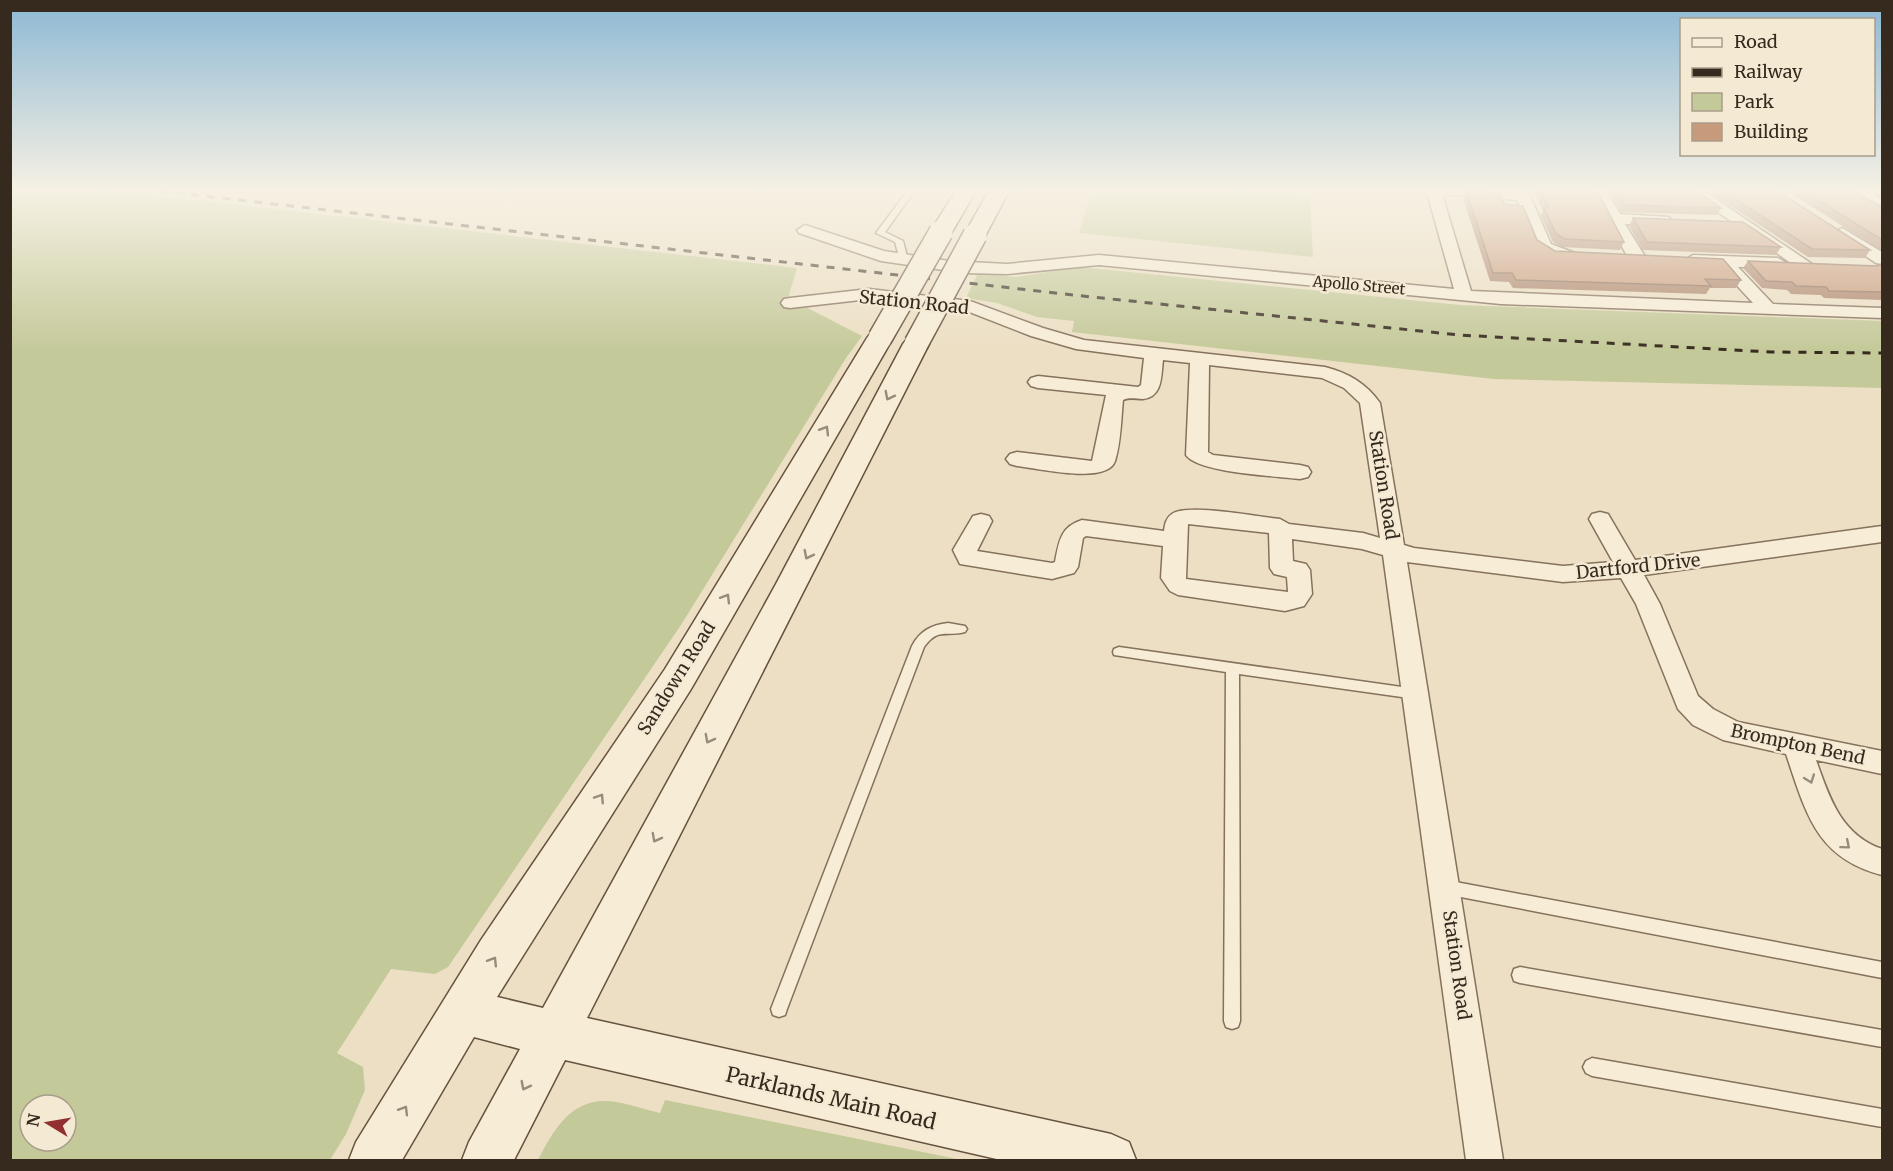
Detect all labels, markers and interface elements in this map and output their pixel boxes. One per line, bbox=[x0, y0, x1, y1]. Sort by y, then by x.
legend bbox=[1680, 18, 1875, 156]
text: Road bbox=[1734, 30, 1778, 53]
text: Railway bbox=[1734, 60, 1803, 83]
text: Park bbox=[1734, 90, 1775, 113]
text: Building bbox=[1734, 120, 1808, 143]
street label: Apollo Street bbox=[1311, 271, 1406, 299]
street label: Station Road bbox=[858, 285, 970, 319]
one-way arrow bbox=[885, 390, 897, 401]
one-way arrow bbox=[818, 426, 830, 436]
street label: Station Road bbox=[1364, 429, 1404, 542]
street label: Dartford Drive bbox=[1575, 548, 1701, 584]
one-way arrow bbox=[803, 549, 815, 560]
one-way arrow bbox=[719, 594, 730, 604]
street label: Sandown Road bbox=[632, 617, 720, 739]
street label: Brompton Bend bbox=[1729, 719, 1867, 769]
one-way arrow bbox=[704, 733, 716, 744]
one-way arrow bbox=[1803, 773, 1815, 784]
one-way arrow bbox=[592, 794, 603, 805]
one-way arrow bbox=[652, 831, 664, 842]
one-way arrow bbox=[1839, 838, 1850, 849]
street label: Station Road bbox=[1438, 909, 1476, 1021]
one-way arrow bbox=[485, 957, 496, 968]
street label: Parklands Main Road bbox=[723, 1061, 939, 1135]
one-way arrow bbox=[521, 1080, 532, 1091]
north arrow bbox=[18, 1093, 78, 1153]
one-way arrow bbox=[396, 1106, 408, 1116]
text: N bbox=[22, 1112, 44, 1128]

